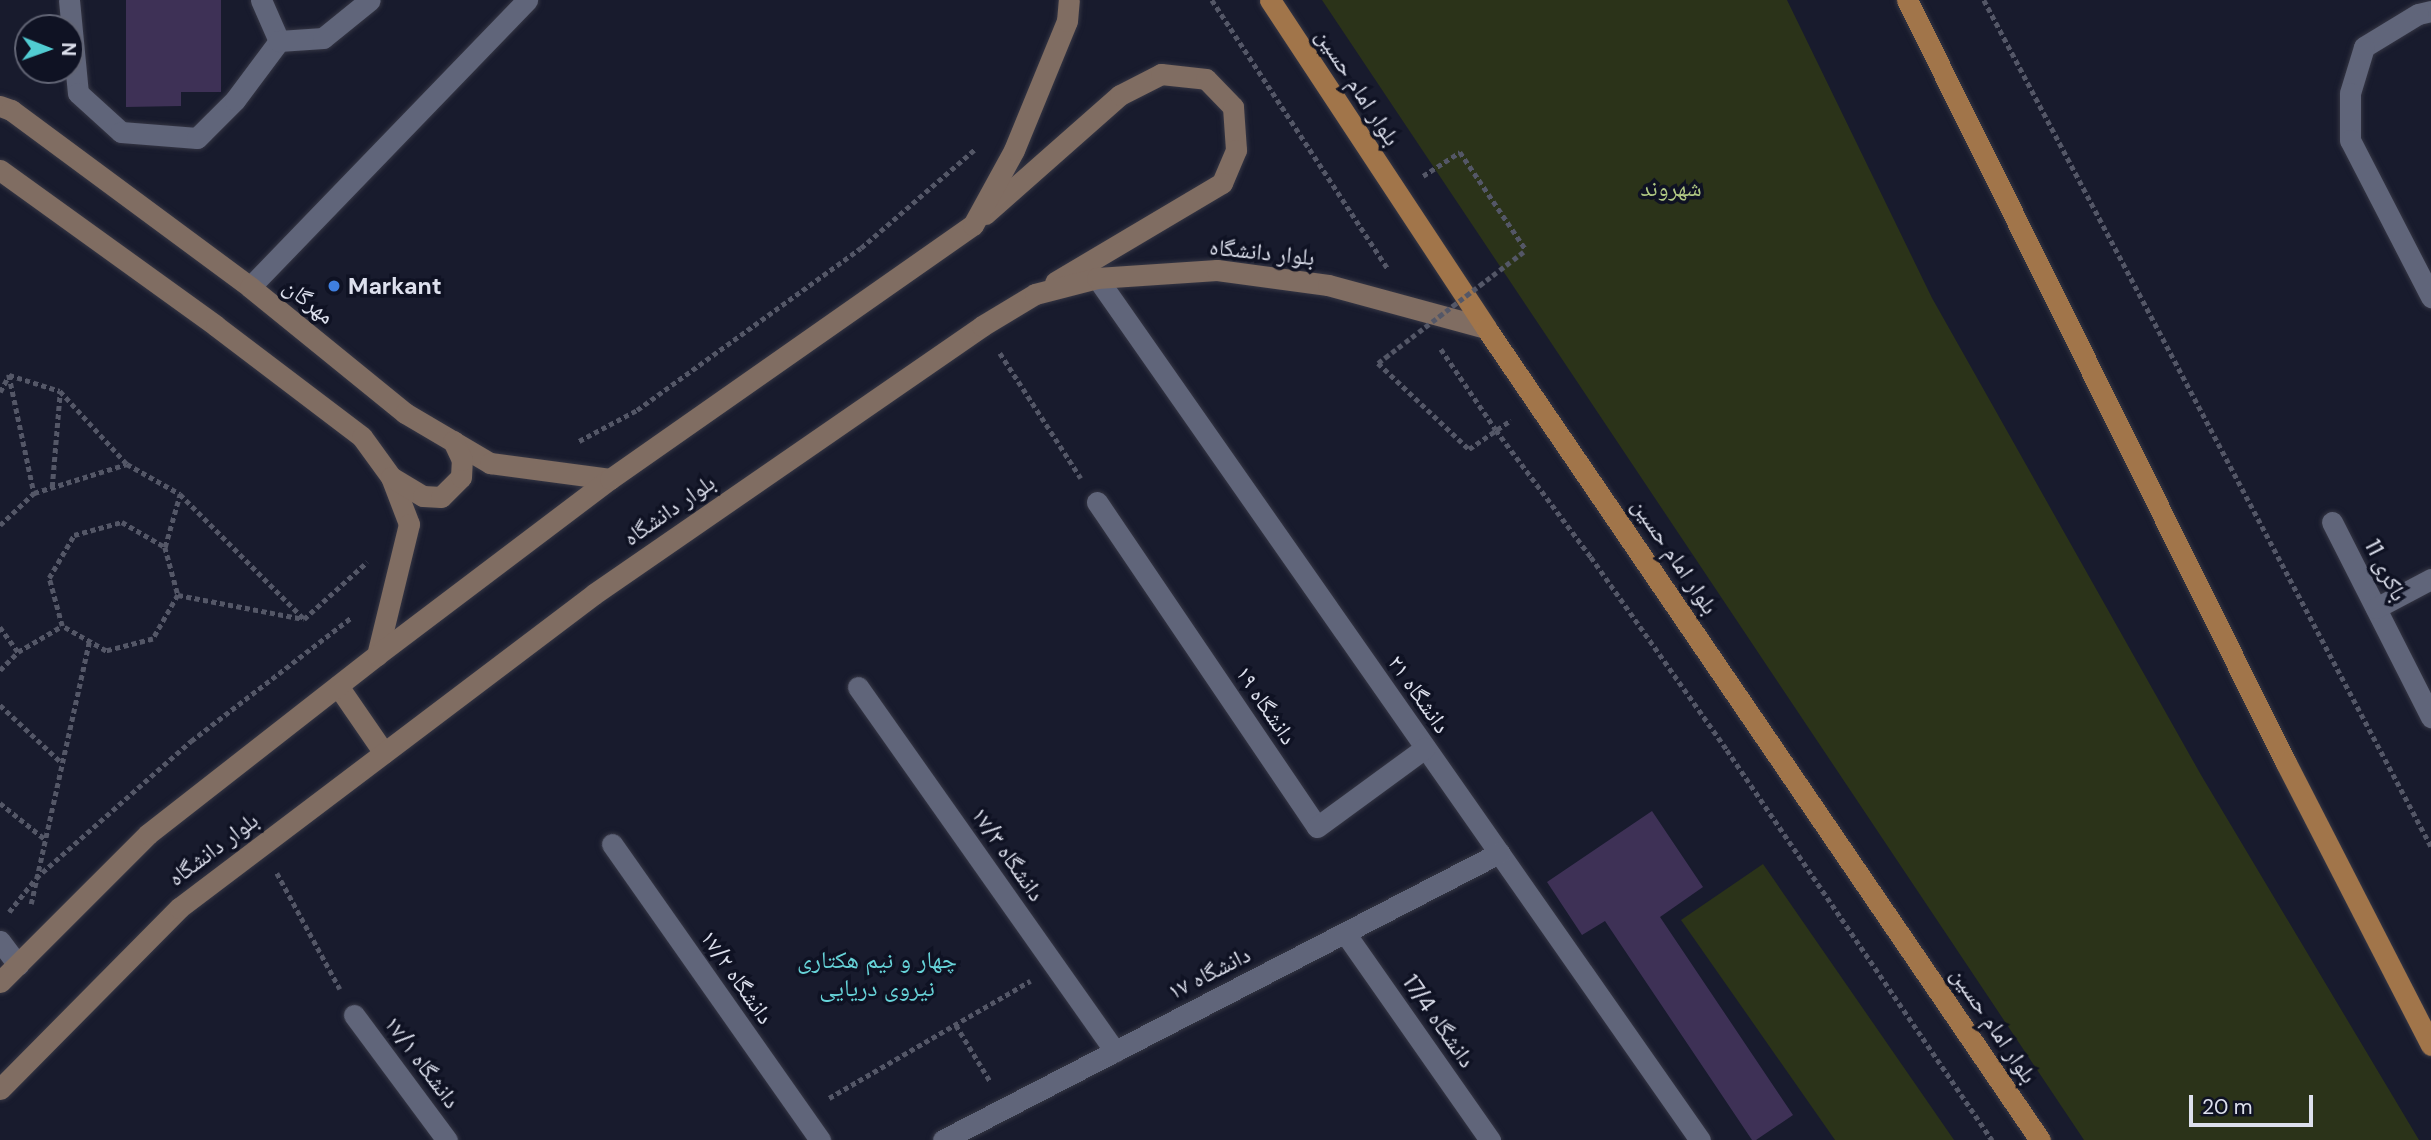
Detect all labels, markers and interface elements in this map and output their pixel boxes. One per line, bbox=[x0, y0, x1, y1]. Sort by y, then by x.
north arrow bbox=[14, 14, 84, 84]
street label: بلوار امام حسین bbox=[1310, 23, 1406, 151]
text: N bbox=[56, 42, 81, 56]
park label: شهروند bbox=[1640, 174, 1702, 202]
street label: بلوار دانشگاه bbox=[1208, 233, 1316, 271]
street label: مهرگان bbox=[278, 272, 340, 330]
place label: Markant bbox=[348, 272, 442, 300]
marker: Markant bbox=[326, 278, 342, 294]
street label: بلوار دانشگاه bbox=[618, 468, 720, 552]
street label: بلوار امام حسین bbox=[1626, 493, 1724, 619]
street label: باکری 11 bbox=[2359, 534, 2413, 606]
street label: دانشگاه ۲۱ bbox=[1382, 650, 1456, 738]
street label: دانشگاه ۱۹ bbox=[1230, 660, 1302, 750]
street label: دانشگاه ۱۷/۳ bbox=[966, 802, 1050, 906]
street label: بلوار دانشگاه bbox=[163, 806, 263, 892]
street label: دانشگاه ۱۷/۲ bbox=[695, 925, 779, 1029]
street label: دانشگاه ۱۷ bbox=[1163, 940, 1255, 1006]
district label: چهار و نیم هکتاری نیروی دریایی bbox=[797, 946, 957, 1002]
street label: بلوار امام حسین bbox=[1945, 962, 2043, 1088]
street label: دانشگاه 17/4 bbox=[1397, 969, 1481, 1073]
street label: دانشگاه ۱۷/۱ bbox=[378, 1010, 466, 1114]
scale bar bbox=[2193, 1080, 2317, 1124]
text: 20 m bbox=[2202, 1093, 2253, 1121]

